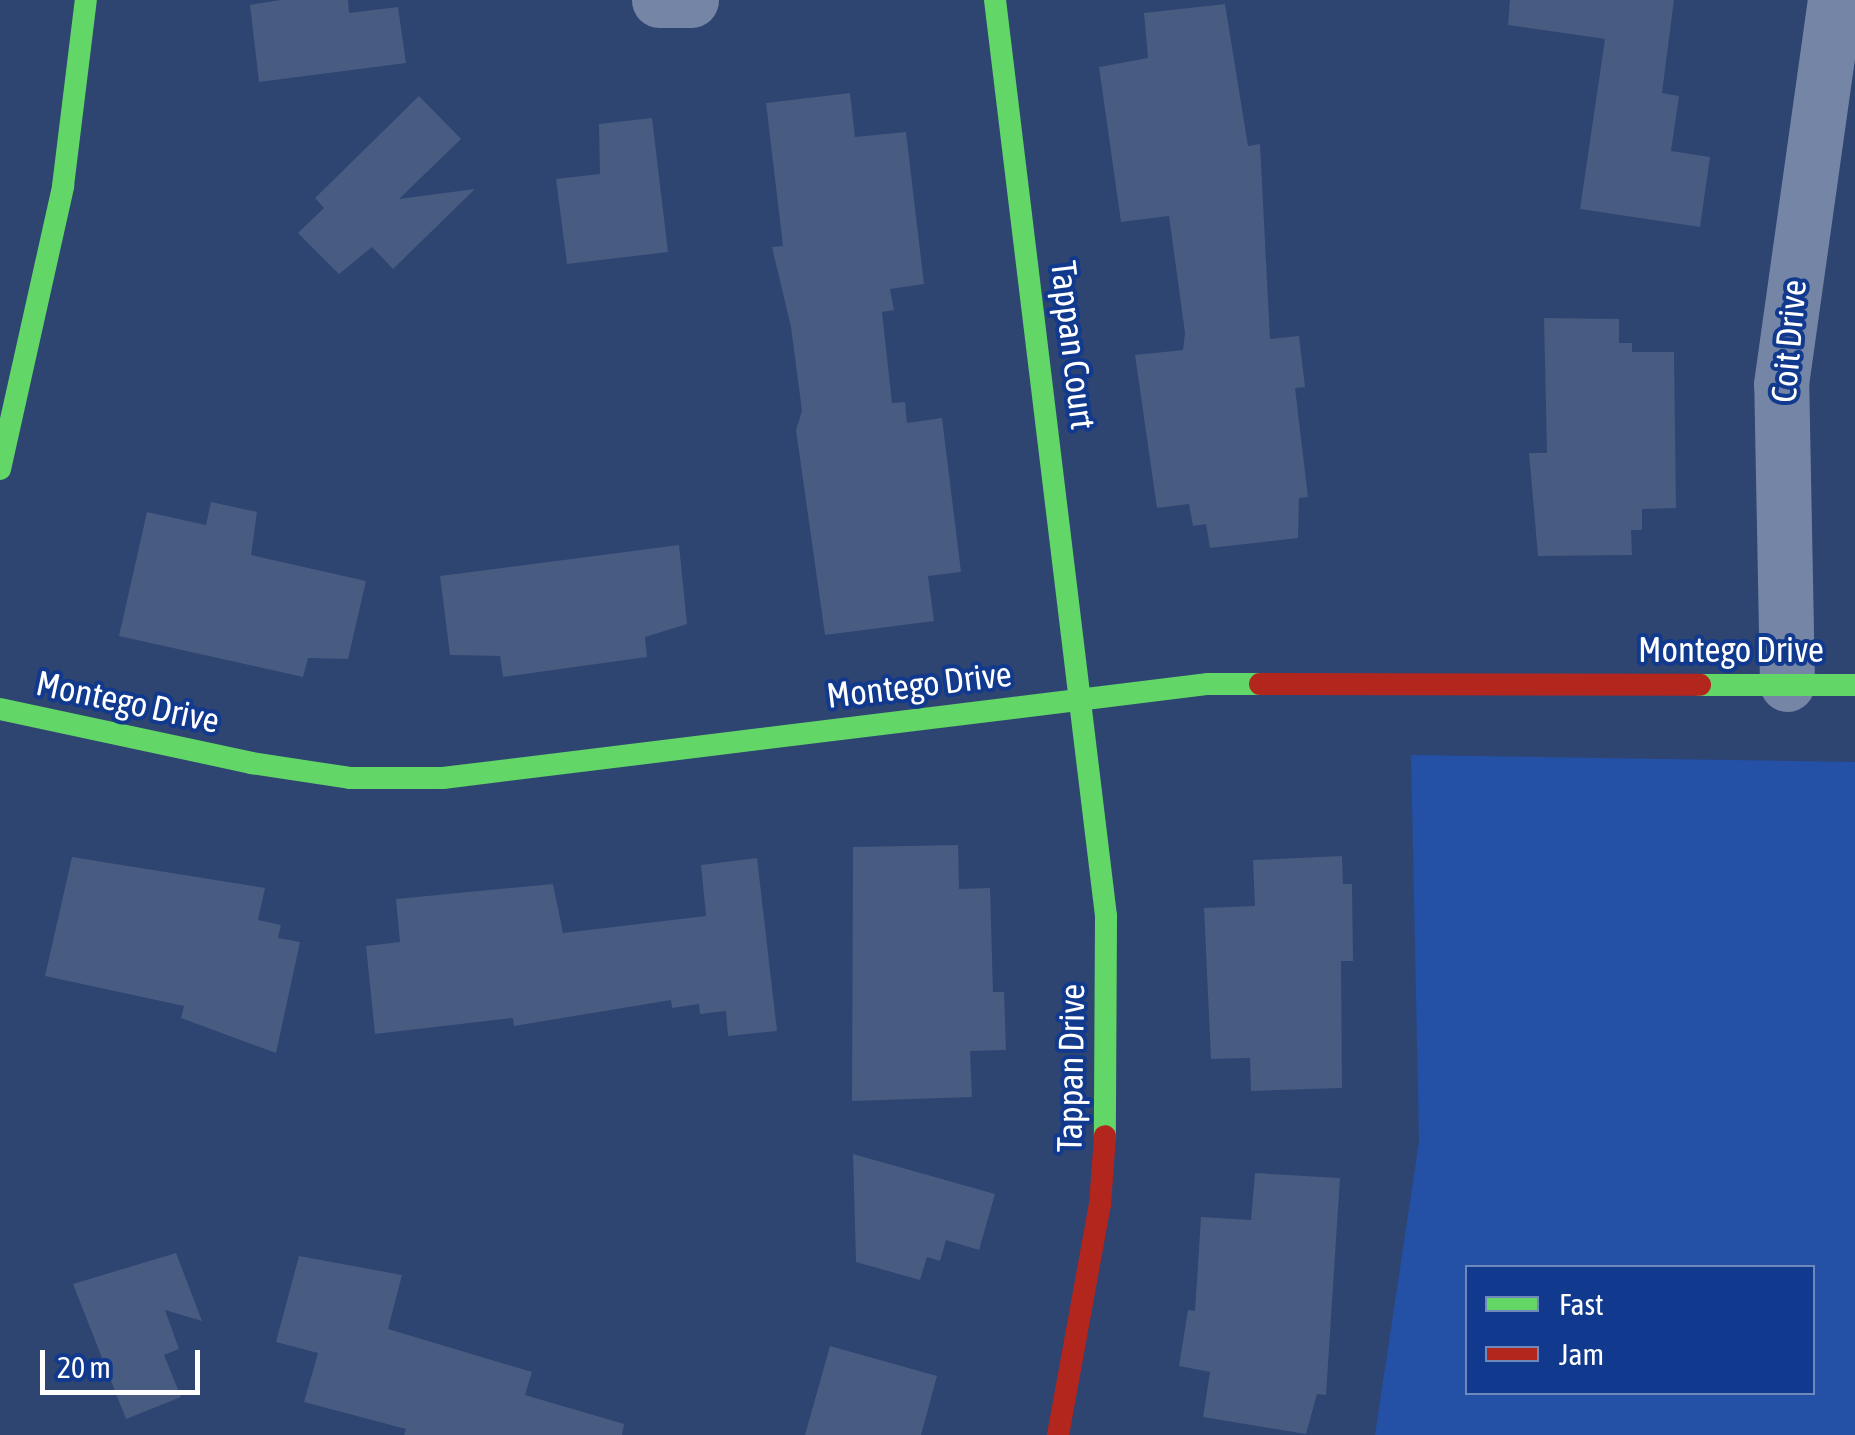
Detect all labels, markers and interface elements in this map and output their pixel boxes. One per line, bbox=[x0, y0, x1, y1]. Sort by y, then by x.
street label: Tappan Court bbox=[1043, 258, 1105, 432]
street label: Coit Drive bbox=[1762, 278, 1814, 404]
street label: Montego Drive bbox=[1638, 628, 1824, 670]
street label: Montego Drive bbox=[824, 652, 1014, 716]
street label: Montego Drive bbox=[33, 661, 223, 741]
street label: Tappan Drive bbox=[1048, 983, 1092, 1153]
legend bbox=[1465, 1265, 1815, 1395]
text: Fast bbox=[1559, 1287, 1604, 1321]
scale bar bbox=[45, 1330, 205, 1392]
text: Jam bbox=[1559, 1337, 1604, 1371]
text: 20 m bbox=[57, 1350, 111, 1384]

